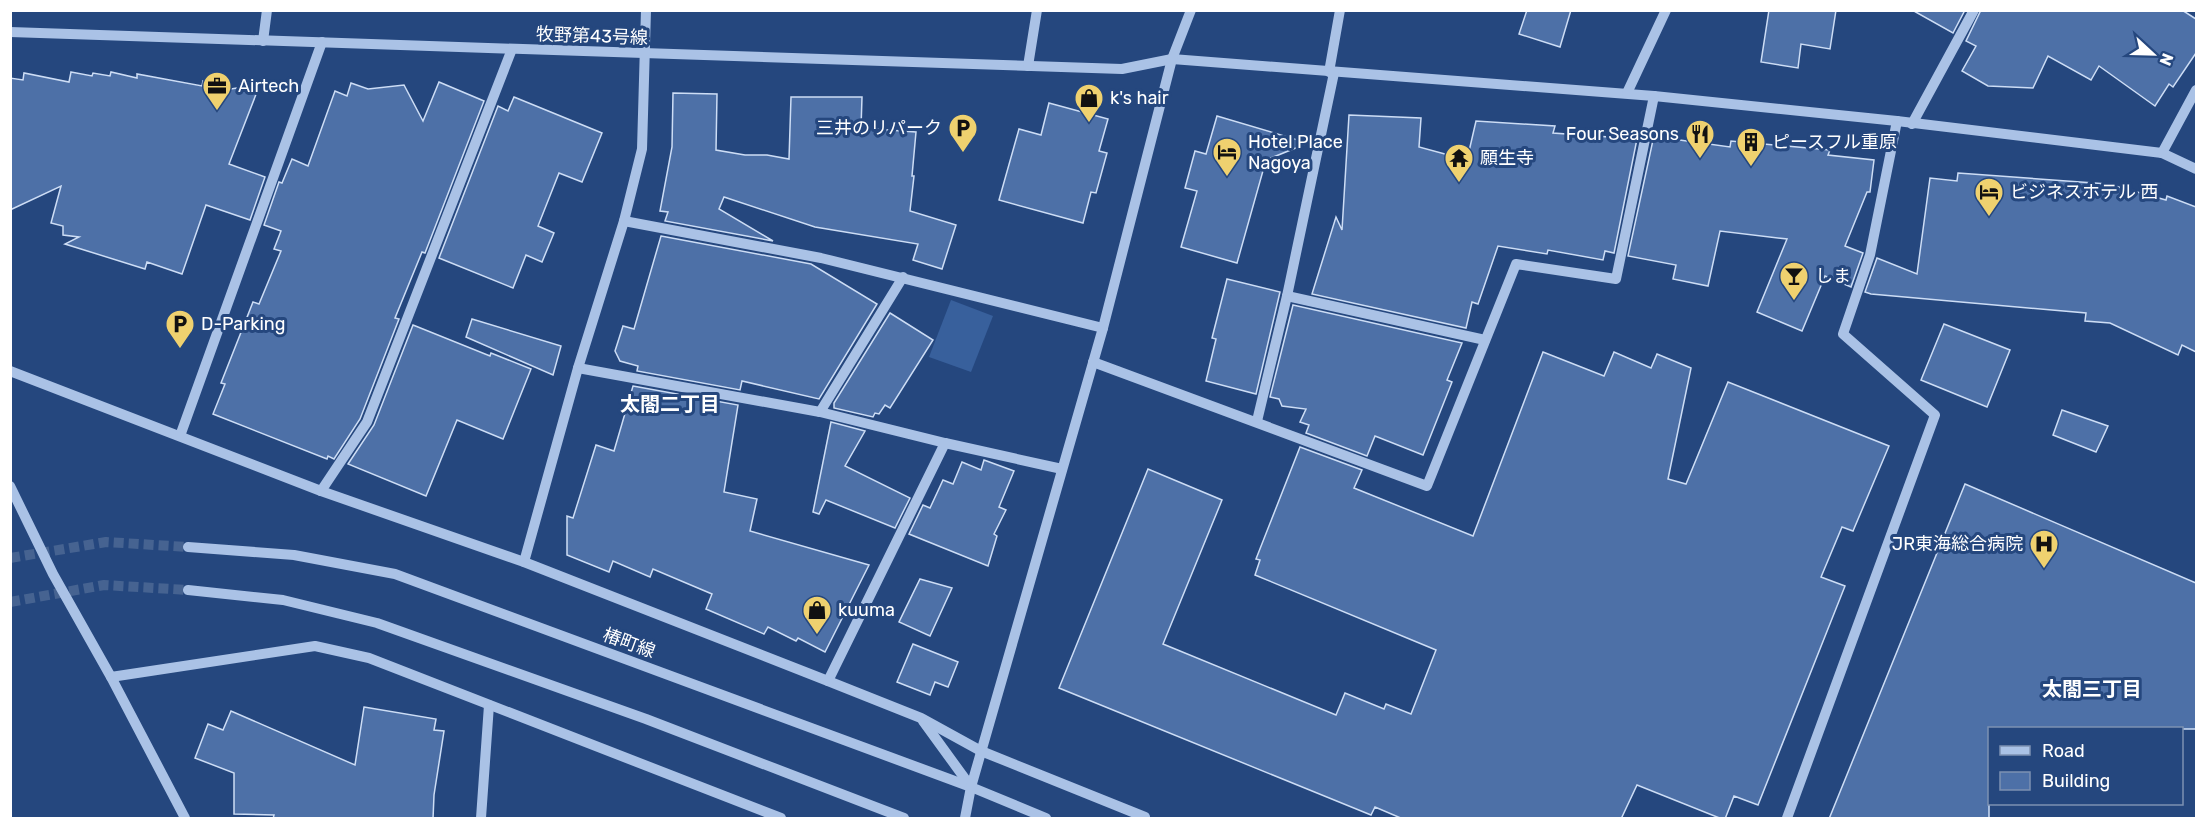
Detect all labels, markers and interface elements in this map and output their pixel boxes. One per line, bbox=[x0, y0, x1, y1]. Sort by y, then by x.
street label: 牧野第43号線 bbox=[536, 23, 648, 49]
north arrow bbox=[2123, 24, 2183, 84]
text: N bbox=[2155, 51, 2177, 68]
office icon: Airtech bbox=[201, 70, 233, 112]
place label: Airtech bbox=[238, 75, 299, 97]
shop icon: k's hair bbox=[1073, 82, 1105, 124]
place label: k's hair bbox=[1110, 87, 1169, 109]
parking icon: 三井のリパーク bbox=[947, 112, 979, 154]
place label: 三井のリパーク bbox=[816, 117, 942, 139]
restaurant icon: Four Seasons bbox=[1684, 118, 1716, 160]
place label: Four Seasons bbox=[1566, 123, 1679, 145]
building icon: ピースフル重原 bbox=[1735, 126, 1767, 168]
place label: Hotel Place Nagoya bbox=[1248, 131, 1343, 174]
place label: ピースフル重原 bbox=[1772, 131, 1897, 153]
hotel icon: Hotel Place Nagoya bbox=[1211, 136, 1243, 178]
temple icon: 願生寺 bbox=[1443, 142, 1475, 184]
place label: 願生寺 bbox=[1480, 147, 1534, 169]
hotel icon: ビジネスホテル 西 bbox=[1973, 176, 2005, 218]
place label: ビジネスホテル 西 bbox=[2010, 181, 2158, 203]
bar icon: しま bbox=[1778, 260, 1810, 302]
place label: しま bbox=[1815, 265, 1851, 287]
parking icon: D-Parking bbox=[164, 308, 196, 350]
place label: D-Parking bbox=[201, 313, 285, 335]
district label: 太閤二丁目 bbox=[620, 392, 720, 416]
hospital icon: JR東海総合病院 bbox=[2028, 528, 2060, 570]
place label: JR東海総合病院 bbox=[1892, 533, 2023, 555]
shop icon: kuuma bbox=[801, 594, 833, 636]
place label: kuuma bbox=[838, 599, 895, 621]
street label: 椿町線 bbox=[600, 623, 658, 663]
district label: 太閤三丁目 bbox=[2042, 677, 2142, 701]
legend bbox=[1988, 727, 2183, 805]
text: Road bbox=[2042, 740, 2085, 762]
text: Building bbox=[2042, 770, 2110, 792]

